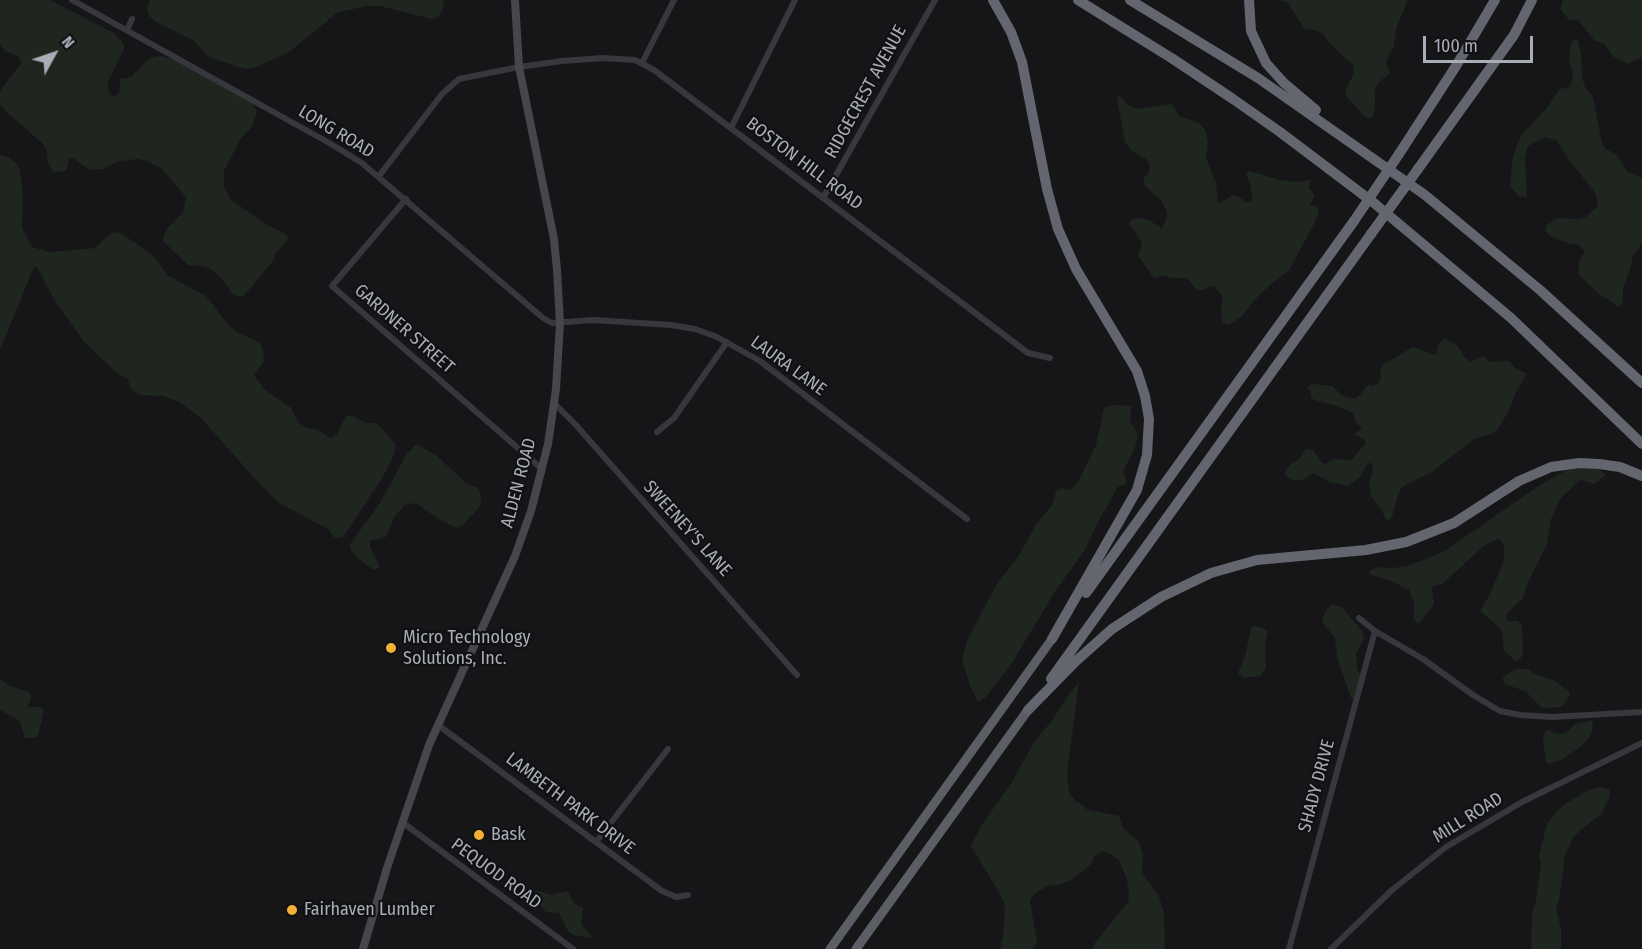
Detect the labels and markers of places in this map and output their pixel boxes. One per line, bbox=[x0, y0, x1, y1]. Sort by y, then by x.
place label: Micro Technology Solutions, Inc. bbox=[403, 627, 531, 670]
marker: Micro Technology Solutions, Inc. bbox=[384, 641, 398, 655]
place label: Bask bbox=[491, 824, 526, 846]
marker: Bask bbox=[472, 828, 486, 842]
place label: Fairhaven Lumber bbox=[304, 899, 435, 921]
marker: Fairhaven Lumber bbox=[285, 903, 299, 917]

